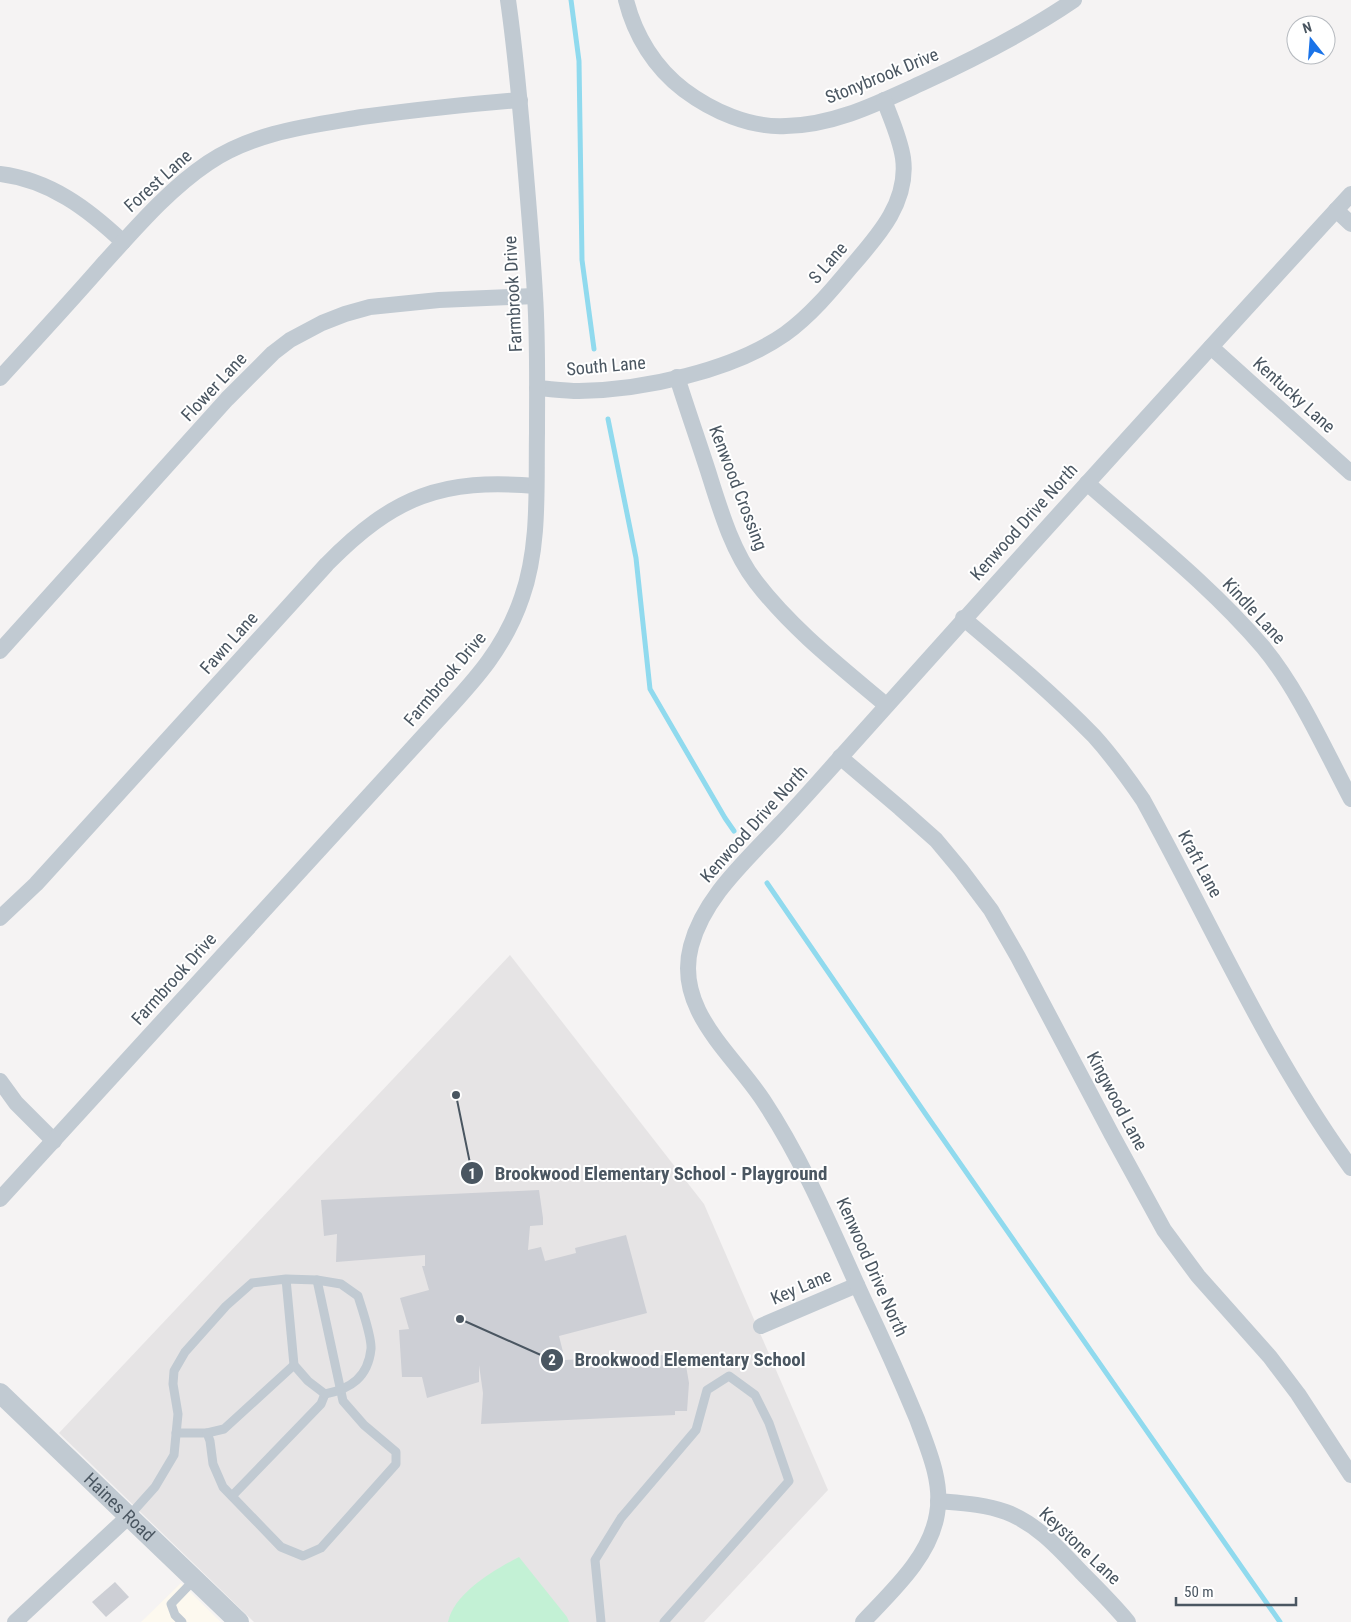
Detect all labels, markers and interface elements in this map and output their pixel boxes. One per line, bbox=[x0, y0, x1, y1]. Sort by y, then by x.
north arrow bbox=[1286, 15, 1336, 65]
text: N bbox=[1301, 19, 1314, 36]
street label: Stonybrook Drive bbox=[822, 43, 941, 108]
street label: Forest Lane bbox=[120, 145, 196, 216]
street label: Farmbrook Drive bbox=[499, 235, 526, 353]
street label: S Lane bbox=[804, 238, 851, 288]
street label: Flower Lane bbox=[177, 348, 251, 425]
street label: South Lane bbox=[565, 352, 647, 379]
street label: Kentucky Lane bbox=[1249, 352, 1340, 437]
street label: Kenwood Crossing bbox=[705, 422, 772, 553]
street label: Kenwood Drive North bbox=[966, 459, 1082, 584]
street label: Kindle Lane bbox=[1219, 573, 1290, 648]
street label: Fawn Lane bbox=[195, 607, 262, 678]
street label: Farmbrook Drive bbox=[399, 627, 490, 730]
street label: Kenwood Drive North bbox=[696, 761, 812, 886]
street label: Kraft Lane bbox=[1174, 827, 1227, 901]
street label: Farmbrook Drive bbox=[127, 928, 220, 1029]
street label: Kingwood Lane bbox=[1083, 1048, 1152, 1154]
callout: Brookwood Elementary School - Playground bbox=[459, 1156, 837, 1190]
text: Brookwood Elementary School - Playground bbox=[495, 1162, 827, 1185]
text: 1 bbox=[468, 1165, 476, 1183]
street label: Kenwood Drive North bbox=[832, 1194, 913, 1339]
street label: Key Lane bbox=[767, 1264, 834, 1309]
callout: Brookwood Elementary School bbox=[540, 1343, 816, 1377]
text: Brookwood Elementary School bbox=[574, 1348, 806, 1371]
text: 2 bbox=[548, 1351, 556, 1369]
street label: Haines Road bbox=[80, 1468, 159, 1545]
street label: Keystone Lane bbox=[1035, 1503, 1125, 1589]
scale bar bbox=[1176, 1574, 1296, 1606]
text: 50 m bbox=[1184, 1583, 1214, 1601]

